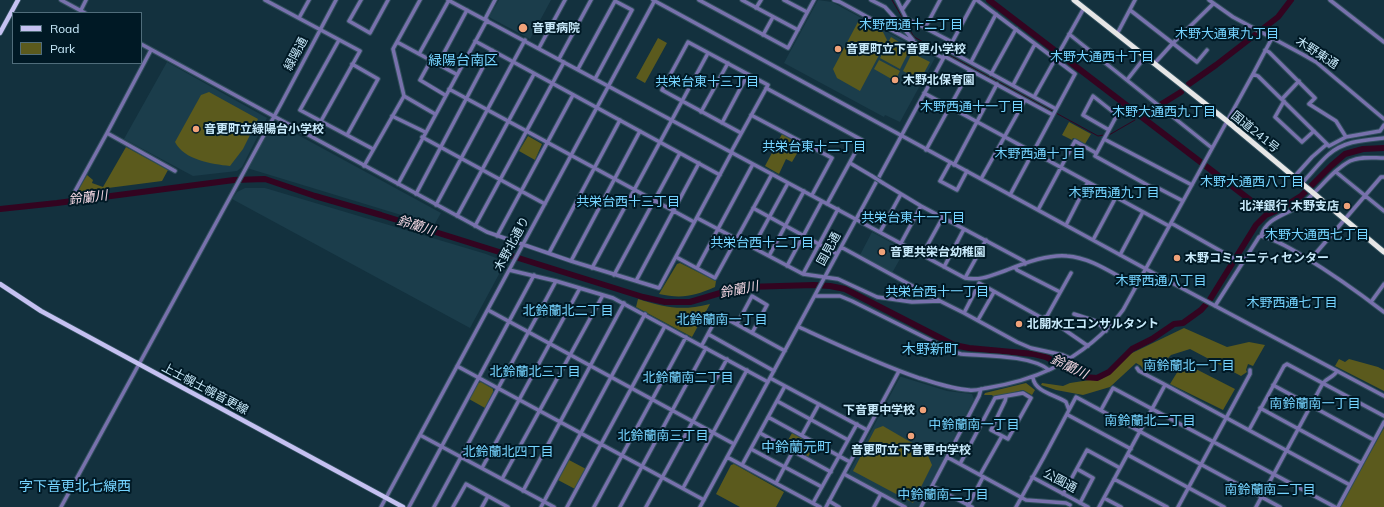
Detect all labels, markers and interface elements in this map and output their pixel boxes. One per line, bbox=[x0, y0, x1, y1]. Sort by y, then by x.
legend bbox=[12, 12, 142, 64]
district label: 木野西通十二丁目 bbox=[859, 17, 963, 33]
text: Road bbox=[50, 21, 79, 36]
place label: 音更病院 bbox=[532, 21, 580, 35]
marker: 音更病院 bbox=[517, 22, 529, 34]
district label: 木野大通東九丁目 bbox=[1175, 26, 1279, 42]
street label: 木野東通 bbox=[1293, 34, 1341, 72]
street label: 緑陽通 bbox=[281, 35, 311, 73]
text: Park bbox=[50, 41, 75, 56]
place label: 音更町立下音更小学校 bbox=[846, 42, 966, 56]
marker: 音更町立下音更小学校 bbox=[833, 44, 843, 54]
district label: 木野大通西十丁目 bbox=[1050, 49, 1154, 65]
district label: 緑陽台南区 bbox=[428, 53, 498, 69]
place label: 木野北保育園 bbox=[903, 73, 975, 87]
district label: 共栄台東十三丁目 bbox=[655, 74, 759, 90]
marker: 木野北保育園 bbox=[890, 75, 900, 85]
district label: 木野西通十一丁目 bbox=[920, 99, 1024, 115]
district label: 木野大通西九丁目 bbox=[1112, 104, 1216, 120]
street label: 国道241号 bbox=[1228, 108, 1282, 156]
place label: 音更町立緑陽台小学校 bbox=[204, 122, 324, 136]
marker: 音更町立緑陽台小学校 bbox=[191, 124, 201, 134]
district label: 共栄台東十二丁目 bbox=[762, 139, 866, 155]
district label: 木野西通十丁目 bbox=[995, 146, 1085, 162]
district label: 木野大通西八丁目 bbox=[1200, 174, 1304, 190]
district label: 木野西通九丁目 bbox=[1069, 185, 1159, 201]
water label: 鈴蘭川 bbox=[68, 188, 108, 208]
district label: 共栄台西十三丁目 bbox=[576, 194, 680, 210]
place label: 北洋銀行 木野支店 bbox=[1240, 199, 1339, 213]
marker: 北洋銀行 木野支店 bbox=[1342, 201, 1352, 211]
district label: 共栄台東十一丁目 bbox=[861, 210, 965, 226]
water label: 鈴蘭川 bbox=[395, 213, 437, 239]
street label: 木野北通り bbox=[492, 214, 532, 274]
district label: 木野大通西七丁目 bbox=[1265, 227, 1369, 243]
street label: 国見通 bbox=[814, 230, 844, 268]
district label: 共栄台西十二丁目 bbox=[710, 235, 814, 251]
place label: 音更共栄台幼稚園 bbox=[890, 245, 986, 259]
marker: 音更共栄台幼稚園 bbox=[877, 247, 887, 257]
place label: 木野コミュニティセンター bbox=[1185, 251, 1329, 265]
marker: 木野コミュニティセンター bbox=[1172, 253, 1182, 263]
district label: 木野西通八丁目 bbox=[1116, 273, 1206, 289]
water label: 鈴蘭川 bbox=[718, 279, 760, 301]
district label: 共栄台西十一丁目 bbox=[885, 284, 989, 300]
district label: 木野西通七丁目 bbox=[1247, 295, 1337, 311]
district label: 北鈴蘭北二丁目 bbox=[523, 303, 613, 319]
district label: 北鈴蘭南一丁目 bbox=[677, 312, 767, 328]
place label: 北開水工コンサルタント bbox=[1027, 317, 1159, 331]
marker: 北開水工コンサルタント bbox=[1014, 319, 1024, 329]
district label: 木野新町 bbox=[902, 342, 958, 358]
water label: 鈴蘭川 bbox=[1048, 352, 1090, 382]
district label: 南鈴蘭北一丁目 bbox=[1144, 358, 1234, 374]
street label: 上士幌士幌音更線 bbox=[159, 360, 251, 418]
district label: 北鈴蘭北三丁目 bbox=[490, 364, 580, 380]
district label: 北鈴蘭南二丁目 bbox=[643, 370, 733, 386]
district label: 南鈴蘭南一丁目 bbox=[1270, 396, 1360, 412]
place label: 下音更中学校 bbox=[843, 403, 915, 417]
marker: 下音更中学校 bbox=[918, 405, 928, 415]
district label: 南鈴蘭北二丁目 bbox=[1105, 413, 1195, 429]
district label: 中鈴蘭南一丁目 bbox=[929, 417, 1019, 433]
district label: 北鈴蘭南三丁目 bbox=[618, 428, 708, 444]
marker: 音更町立下音更中学校 bbox=[906, 431, 916, 441]
district label: 中鈴蘭元町 bbox=[761, 440, 831, 456]
place label: 音更町立下音更中学校 bbox=[851, 443, 971, 457]
district label: 北鈴蘭北四丁目 bbox=[463, 444, 553, 460]
street label: 公園通 bbox=[1041, 466, 1079, 496]
district label: 字下音更北七線西 bbox=[19, 479, 131, 495]
district label: 南鈴蘭南二丁目 bbox=[1225, 482, 1315, 498]
district label: 中鈴蘭南二丁目 bbox=[898, 487, 988, 503]

